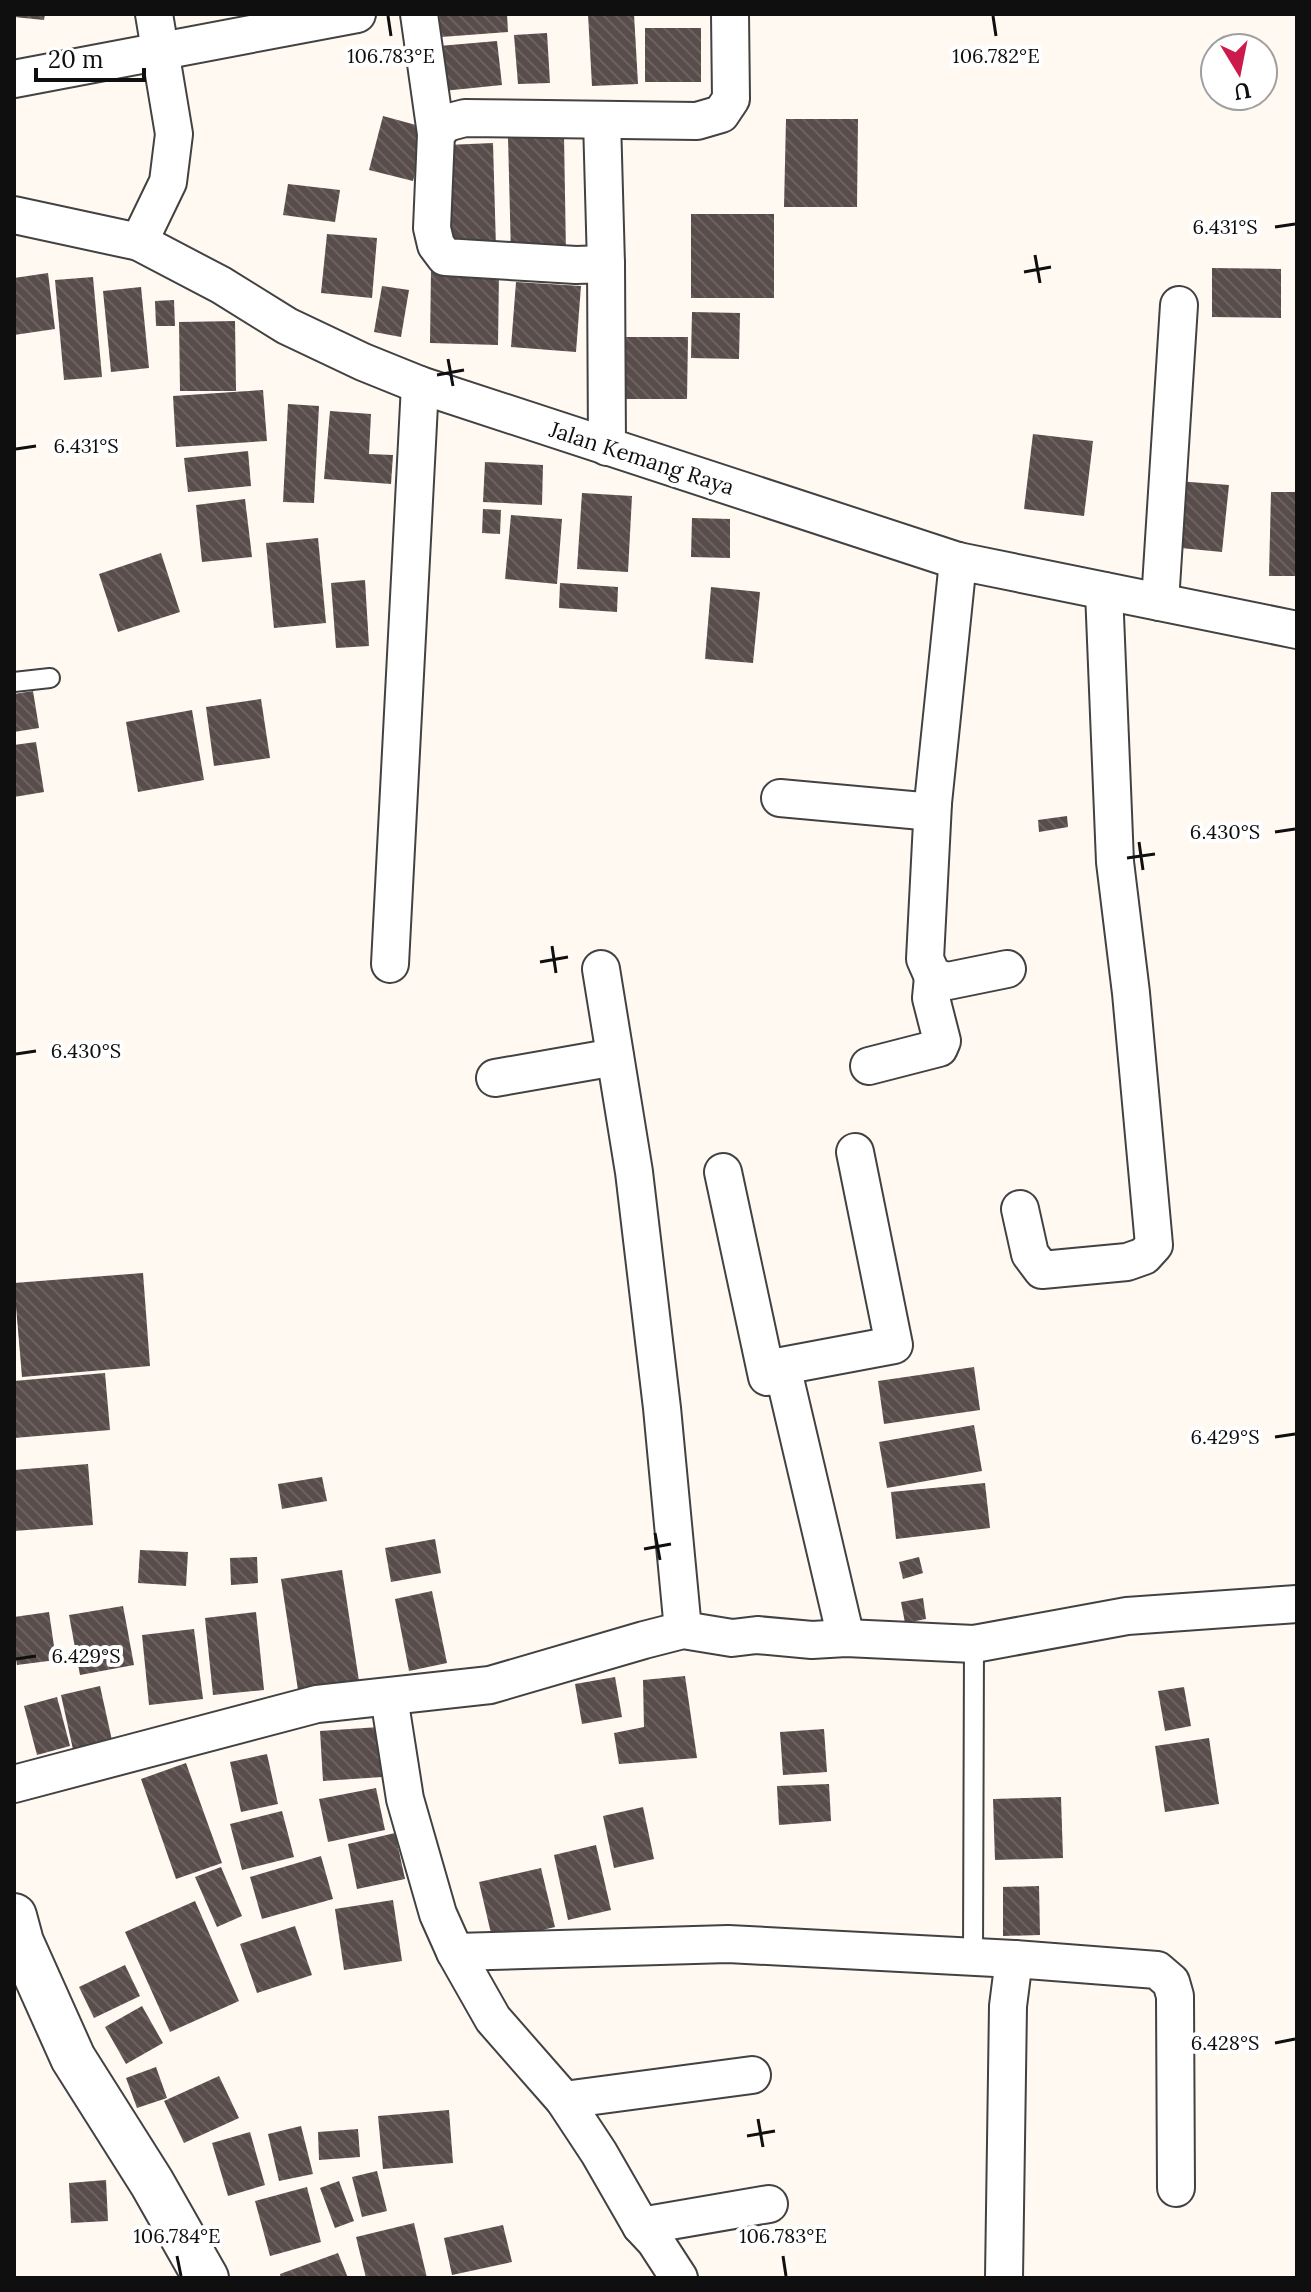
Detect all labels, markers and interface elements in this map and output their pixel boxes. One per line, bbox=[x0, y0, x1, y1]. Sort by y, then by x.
scale bar bbox=[36, 32, 144, 82]
north arrow bbox=[1199, 32, 1279, 112]
text: 106.783°E bbox=[347, 43, 435, 68]
text: 106.782°E bbox=[952, 43, 1040, 68]
text: 20 m bbox=[48, 44, 104, 75]
text: U bbox=[1232, 76, 1253, 107]
text: 6.431°S bbox=[1192, 214, 1258, 239]
street label: Jalan Kemang Raya bbox=[545, 415, 738, 501]
text: 6.431°S bbox=[53, 433, 119, 458]
text: 6.430°S bbox=[1190, 819, 1260, 844]
text: 6.430°S bbox=[51, 1038, 121, 1063]
text: 6.429°S bbox=[1190, 1424, 1260, 1449]
text: 6.429°S bbox=[51, 1643, 121, 1668]
text: 6.428°S bbox=[1191, 2030, 1259, 2055]
text: 106.784°E bbox=[133, 2223, 221, 2248]
text: 106.783°E bbox=[739, 2223, 827, 2248]

